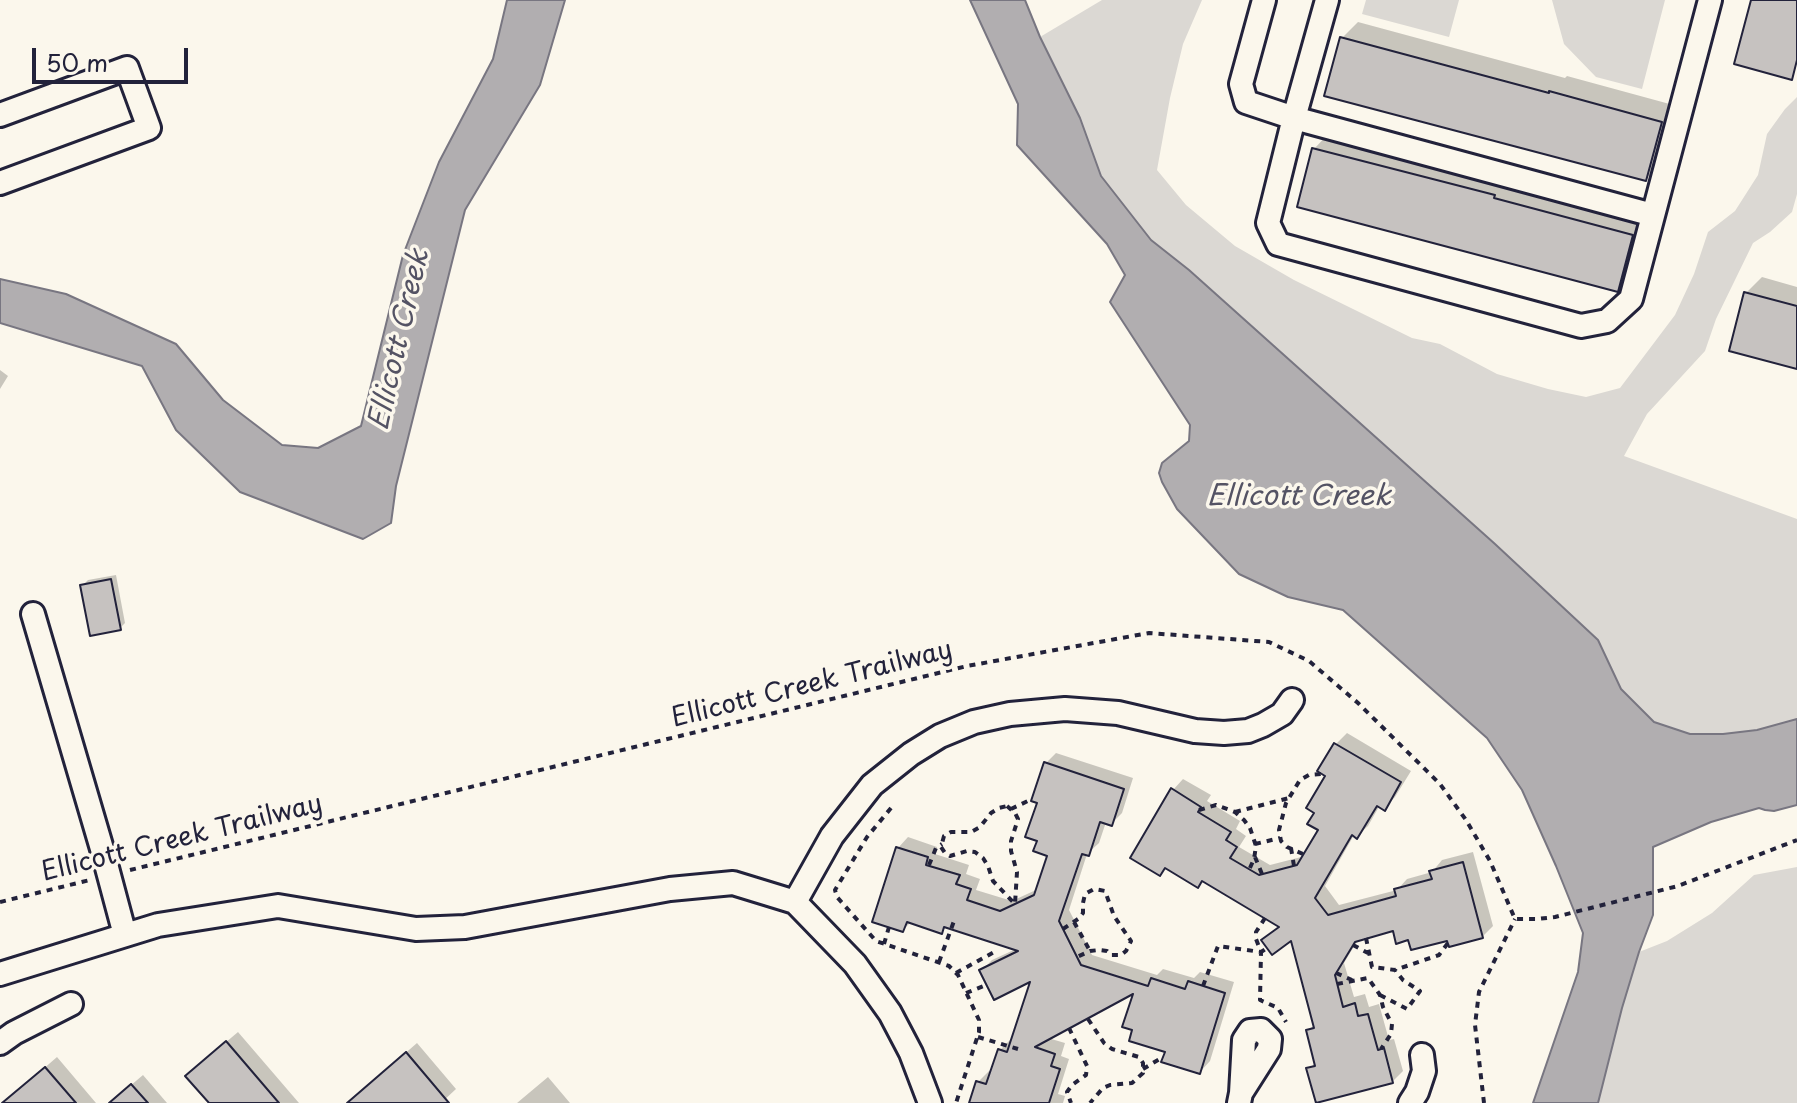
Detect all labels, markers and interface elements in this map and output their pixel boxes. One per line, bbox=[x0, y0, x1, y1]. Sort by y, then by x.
scale bar bbox=[36, 32, 192, 82]
text: 50 m bbox=[46, 44, 108, 80]
water label: Ellicott Creek bbox=[363, 246, 437, 434]
water label: Ellicott Creek bbox=[1207, 480, 1391, 514]
street label: Ellicott Creek Trailway bbox=[668, 635, 956, 735]
street label: Ellicott Creek Trailway bbox=[38, 789, 326, 889]

